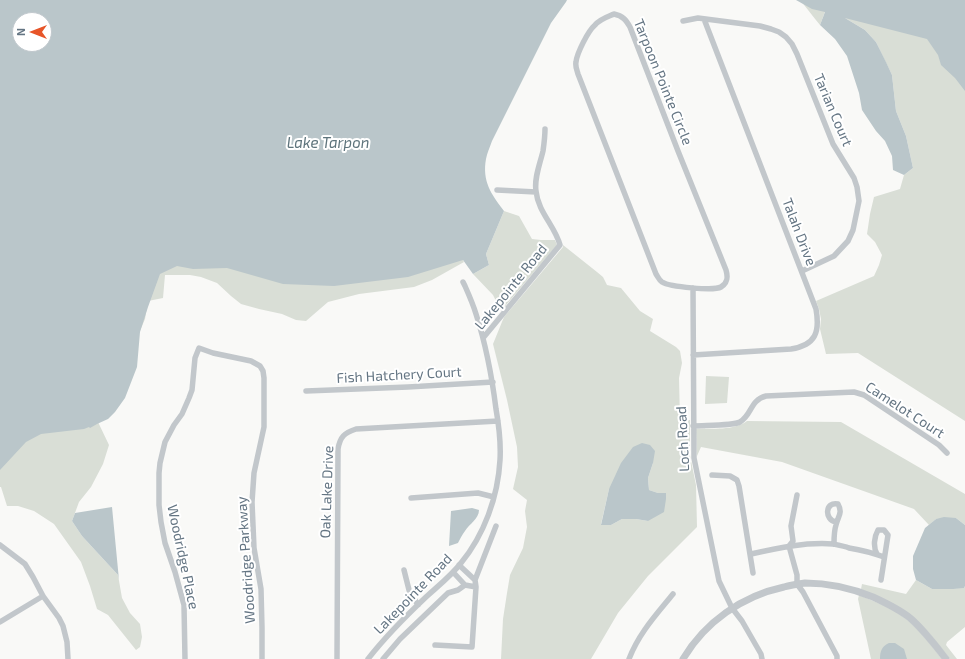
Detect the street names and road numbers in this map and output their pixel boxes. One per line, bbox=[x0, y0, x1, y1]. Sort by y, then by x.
street label: Tarpoon Pointe Circle bbox=[630, 16, 696, 148]
street label: Tarian Court bbox=[810, 71, 856, 149]
street label: Talah Drive bbox=[778, 196, 820, 268]
street label: Lakepointe Road bbox=[471, 241, 551, 333]
street label: Fish Hatchery Court bbox=[336, 363, 462, 387]
street label: Camelot Court bbox=[862, 378, 948, 442]
street label: Loch Road bbox=[673, 406, 693, 472]
street label: Oak Lake Drive bbox=[317, 445, 337, 539]
street label: Woodridge Parkway bbox=[233, 496, 259, 624]
street label: Woodridge Place bbox=[164, 503, 202, 611]
street label: Lakepointe Road bbox=[370, 550, 456, 638]

